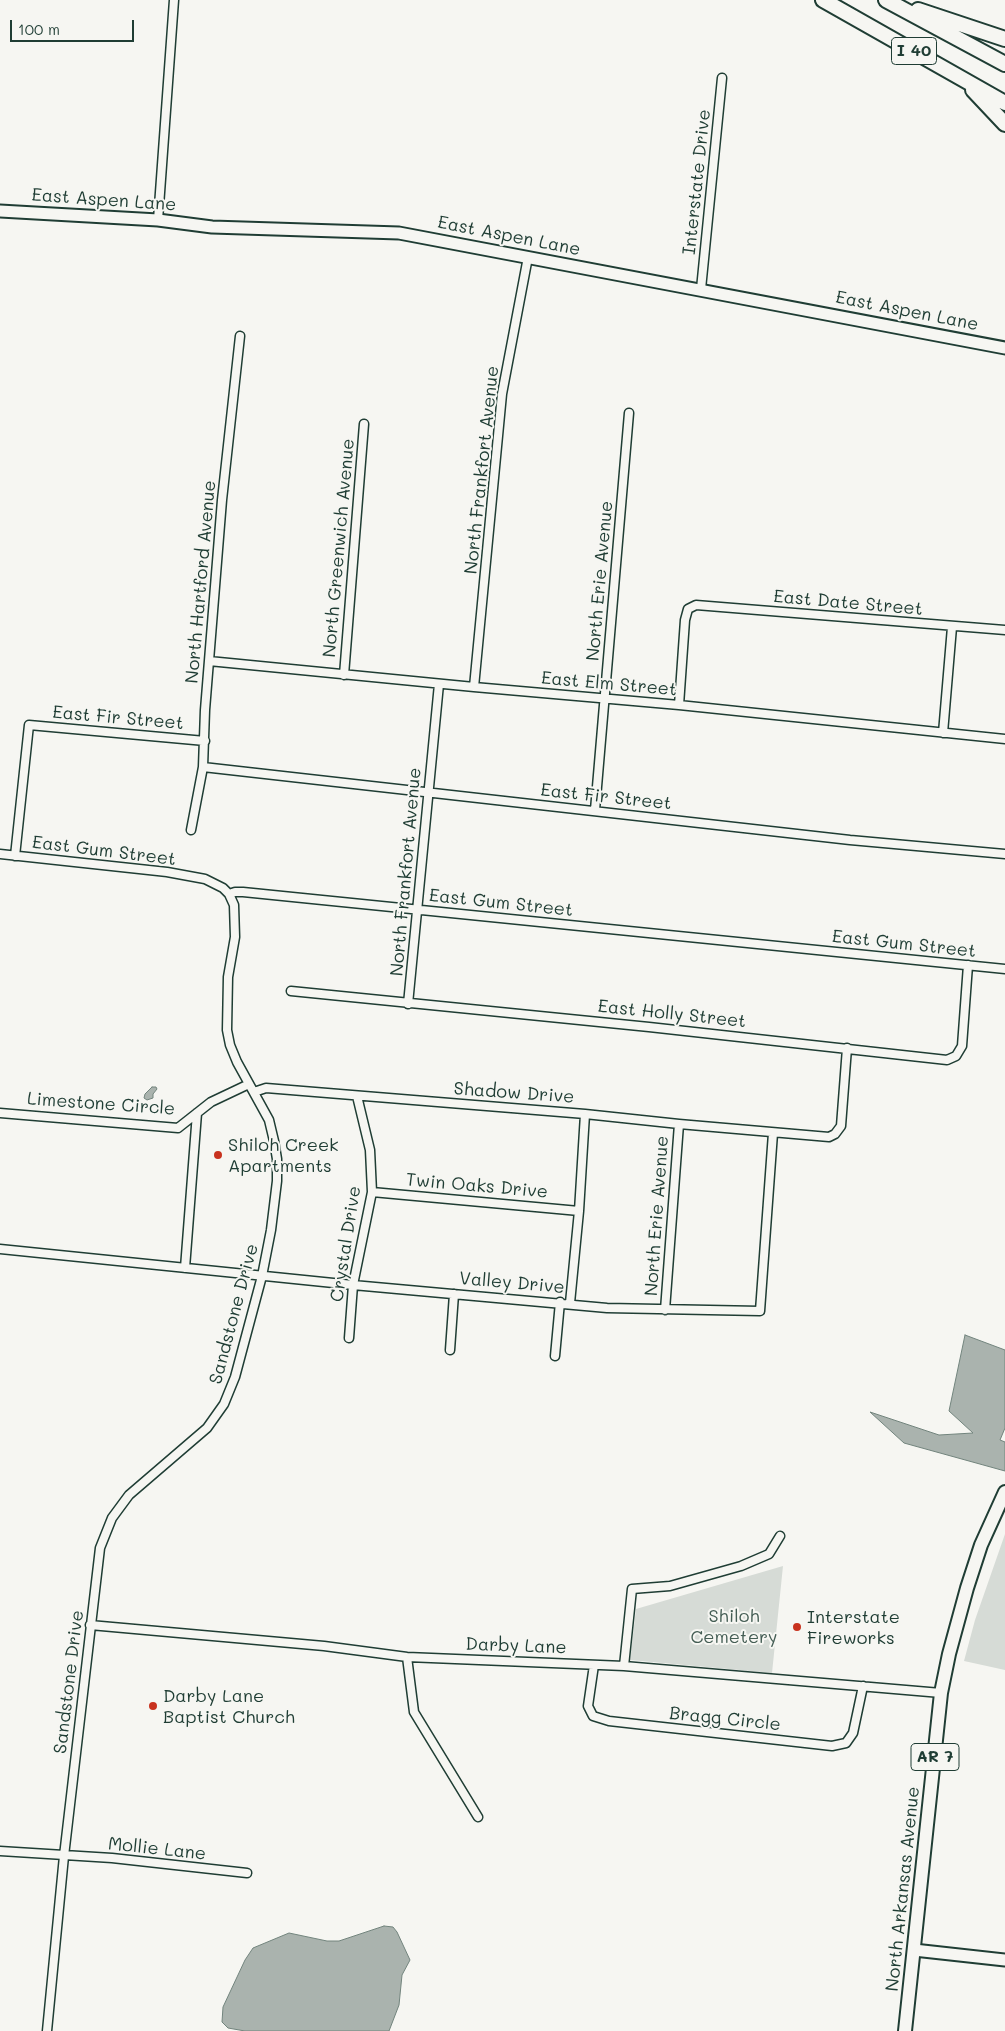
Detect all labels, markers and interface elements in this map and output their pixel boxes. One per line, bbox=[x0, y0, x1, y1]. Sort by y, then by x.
scale bar bbox=[12, 10, 136, 42]
text: 100 m bbox=[18, 19, 60, 39]
road number: I 40 bbox=[892, 37, 936, 64]
street label: Interstate Drive bbox=[679, 108, 715, 256]
street label: East Aspen Lane bbox=[31, 184, 177, 216]
street label: East Aspen Lane bbox=[436, 212, 582, 260]
street label: East Aspen Lane bbox=[834, 287, 980, 335]
street label: North Frankfort Avenue bbox=[460, 365, 504, 575]
street label: North Greenwich Avenue bbox=[319, 438, 359, 658]
street label: North Hartford Avenue bbox=[181, 479, 221, 685]
street label: North Erie Avenue bbox=[582, 500, 618, 662]
street label: East Date Street bbox=[773, 586, 923, 620]
street label: East Elm Street bbox=[540, 667, 678, 701]
street label: East Fir Street bbox=[52, 702, 184, 734]
street label: North Frankfort Avenue bbox=[386, 767, 426, 977]
street label: East Fir Street bbox=[539, 779, 673, 815]
street label: East Gum Street bbox=[31, 831, 177, 871]
street label: East Gum Street bbox=[428, 885, 574, 921]
street label: East Gum Street bbox=[831, 926, 977, 962]
street label: East Holly Street bbox=[597, 995, 747, 1033]
street label: Shadow Drive bbox=[453, 1078, 575, 1108]
street label: Limestone Circle bbox=[26, 1088, 176, 1120]
place label: Shiloh Creek Apartments bbox=[228, 1134, 339, 1176]
street label: North Erie Avenue bbox=[641, 1135, 673, 1297]
marker: Shiloh Creek Apartments bbox=[212, 1149, 224, 1161]
street label: Twin Oaks Drive bbox=[405, 1169, 549, 1203]
street label: Crystal Drive bbox=[326, 1185, 366, 1303]
street label: Sandstone Drive bbox=[205, 1241, 263, 1387]
street label: Valley Drive bbox=[458, 1268, 566, 1298]
park label: Shiloh Cemetery bbox=[691, 1605, 777, 1648]
place label: Interstate Fireworks bbox=[807, 1606, 900, 1648]
street label: Sandstone Drive bbox=[49, 1609, 89, 1755]
marker: Interstate Fireworks bbox=[791, 1621, 803, 1633]
street label: Darby Lane bbox=[465, 1633, 567, 1659]
place label: Darby Lane Baptist Church bbox=[163, 1685, 295, 1728]
marker: Darby Lane Baptist Church bbox=[147, 1700, 159, 1712]
street label: Bragg Circle bbox=[668, 1702, 782, 1736]
road number: AR 7 bbox=[911, 1744, 959, 1770]
street label: North Arkansas Avenue bbox=[882, 1786, 924, 1992]
street label: Mollie Lane bbox=[107, 1833, 207, 1865]

